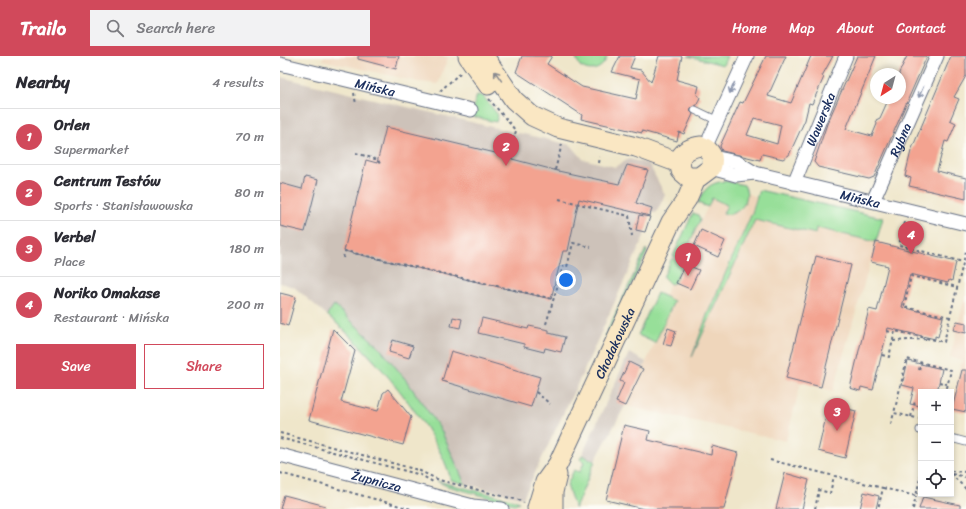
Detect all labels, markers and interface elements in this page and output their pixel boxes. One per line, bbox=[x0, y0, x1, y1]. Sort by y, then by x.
search box bbox=[90, 10, 370, 46]
text: Trailo bbox=[20, 12, 66, 45]
text: Search here bbox=[136, 15, 215, 41]
text: Home bbox=[732, 16, 767, 41]
text: Map bbox=[789, 16, 815, 41]
text: About bbox=[837, 16, 874, 41]
text: Contact bbox=[896, 16, 946, 41]
icon: search bbox=[104, 17, 126, 39]
text: Nearby bbox=[16, 67, 70, 97]
north arrow bbox=[870, 68, 906, 104]
text: 4 results bbox=[212, 71, 264, 94]
street label: Mińska bbox=[353, 71, 398, 103]
one-way arrow bbox=[494, 71, 502, 82]
one-way arrow bbox=[728, 82, 735, 94]
one-way arrow bbox=[917, 85, 924, 97]
street label: Wawerska bbox=[799, 88, 842, 150]
text: Orlen bbox=[54, 112, 90, 138]
street label: Rybna bbox=[883, 119, 918, 161]
text: 1 bbox=[26, 125, 32, 148]
text: 70 m bbox=[235, 125, 264, 148]
pin: 2 bbox=[493, 133, 519, 166]
text: Supermarket bbox=[54, 138, 129, 161]
text: Centrum Testów bbox=[54, 168, 160, 194]
text: 2 bbox=[25, 181, 33, 204]
text: 80 m bbox=[235, 181, 264, 204]
street label: Mińska bbox=[838, 183, 883, 215]
text: Sports · Stanisławowska bbox=[54, 194, 193, 217]
pin: 4 bbox=[898, 221, 924, 254]
text: Verbel bbox=[54, 224, 96, 250]
text: 3 bbox=[25, 237, 33, 260]
text: 180 m bbox=[229, 237, 264, 260]
pin: 1 bbox=[675, 243, 701, 276]
text: Place bbox=[54, 250, 85, 273]
your location bbox=[556, 270, 576, 290]
text: Noriko Omakase bbox=[54, 280, 160, 306]
text: 4 bbox=[25, 293, 33, 316]
text: 200 m bbox=[227, 293, 264, 316]
street label: Chodakowska bbox=[588, 303, 642, 383]
text: Restaurant · Mińska bbox=[54, 306, 169, 329]
button: Save bbox=[16, 344, 136, 389]
button: Share bbox=[144, 344, 264, 389]
map controls bbox=[918, 389, 954, 497]
button: + bbox=[918, 389, 954, 425]
pin: 3 bbox=[824, 398, 850, 431]
button: − bbox=[918, 425, 954, 461]
button: locate bbox=[918, 461, 954, 497]
street label: Żupnicza bbox=[349, 463, 404, 499]

